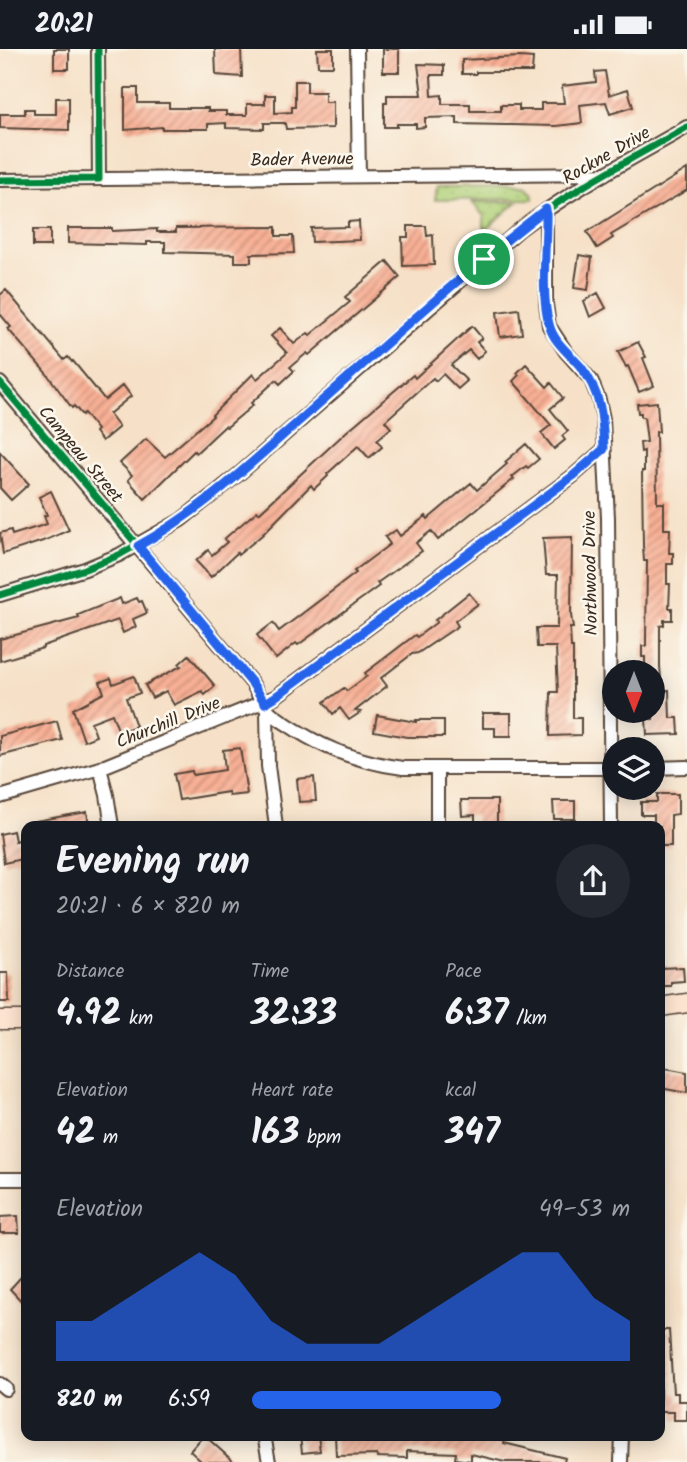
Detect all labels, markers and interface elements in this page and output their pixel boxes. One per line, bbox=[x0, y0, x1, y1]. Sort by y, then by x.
text: 20:21 bbox=[35, 4, 93, 46]
street label: Rockne Drive bbox=[557, 119, 656, 193]
street label: Bader Avenue bbox=[250, 145, 354, 176]
pin bbox=[454, 229, 514, 289]
icon: arrive bbox=[465, 240, 503, 278]
street label: Campeau Street bbox=[30, 400, 130, 511]
street label: Northwood Drive bbox=[576, 510, 607, 636]
north arrow bbox=[602, 660, 665, 723]
map controls bbox=[602, 660, 665, 800]
street label: Churchill Drive bbox=[112, 689, 225, 758]
button: layers bbox=[602, 737, 665, 800]
text: Evening run bbox=[56, 833, 250, 893]
button: share bbox=[556, 844, 630, 918]
text: 20:21 · 6 × 820 m bbox=[56, 889, 240, 925]
text: Distance bbox=[56, 957, 124, 987]
text: Time bbox=[251, 957, 289, 987]
text: Pace bbox=[445, 957, 482, 987]
text: 4.92 bbox=[56, 987, 122, 1043]
text: 32:33 bbox=[251, 987, 337, 1043]
text: 6:37 bbox=[445, 987, 509, 1043]
text: km bbox=[122, 1004, 153, 1034]
text: /km bbox=[509, 1004, 547, 1034]
text: Elevation bbox=[56, 1076, 128, 1106]
text: Heart rate bbox=[251, 1076, 333, 1106]
text: kcal bbox=[445, 1076, 476, 1106]
text: 42 bbox=[56, 1106, 95, 1162]
text: 163 bbox=[251, 1106, 299, 1162]
text: 347 bbox=[445, 1106, 500, 1162]
text: m bbox=[95, 1123, 118, 1153]
text: bpm bbox=[299, 1123, 341, 1153]
text: Elevation bbox=[56, 1192, 143, 1228]
text: 49–53 m bbox=[539, 1192, 630, 1228]
text: 820 m bbox=[56, 1382, 122, 1418]
text: 6:59 bbox=[168, 1382, 210, 1418]

